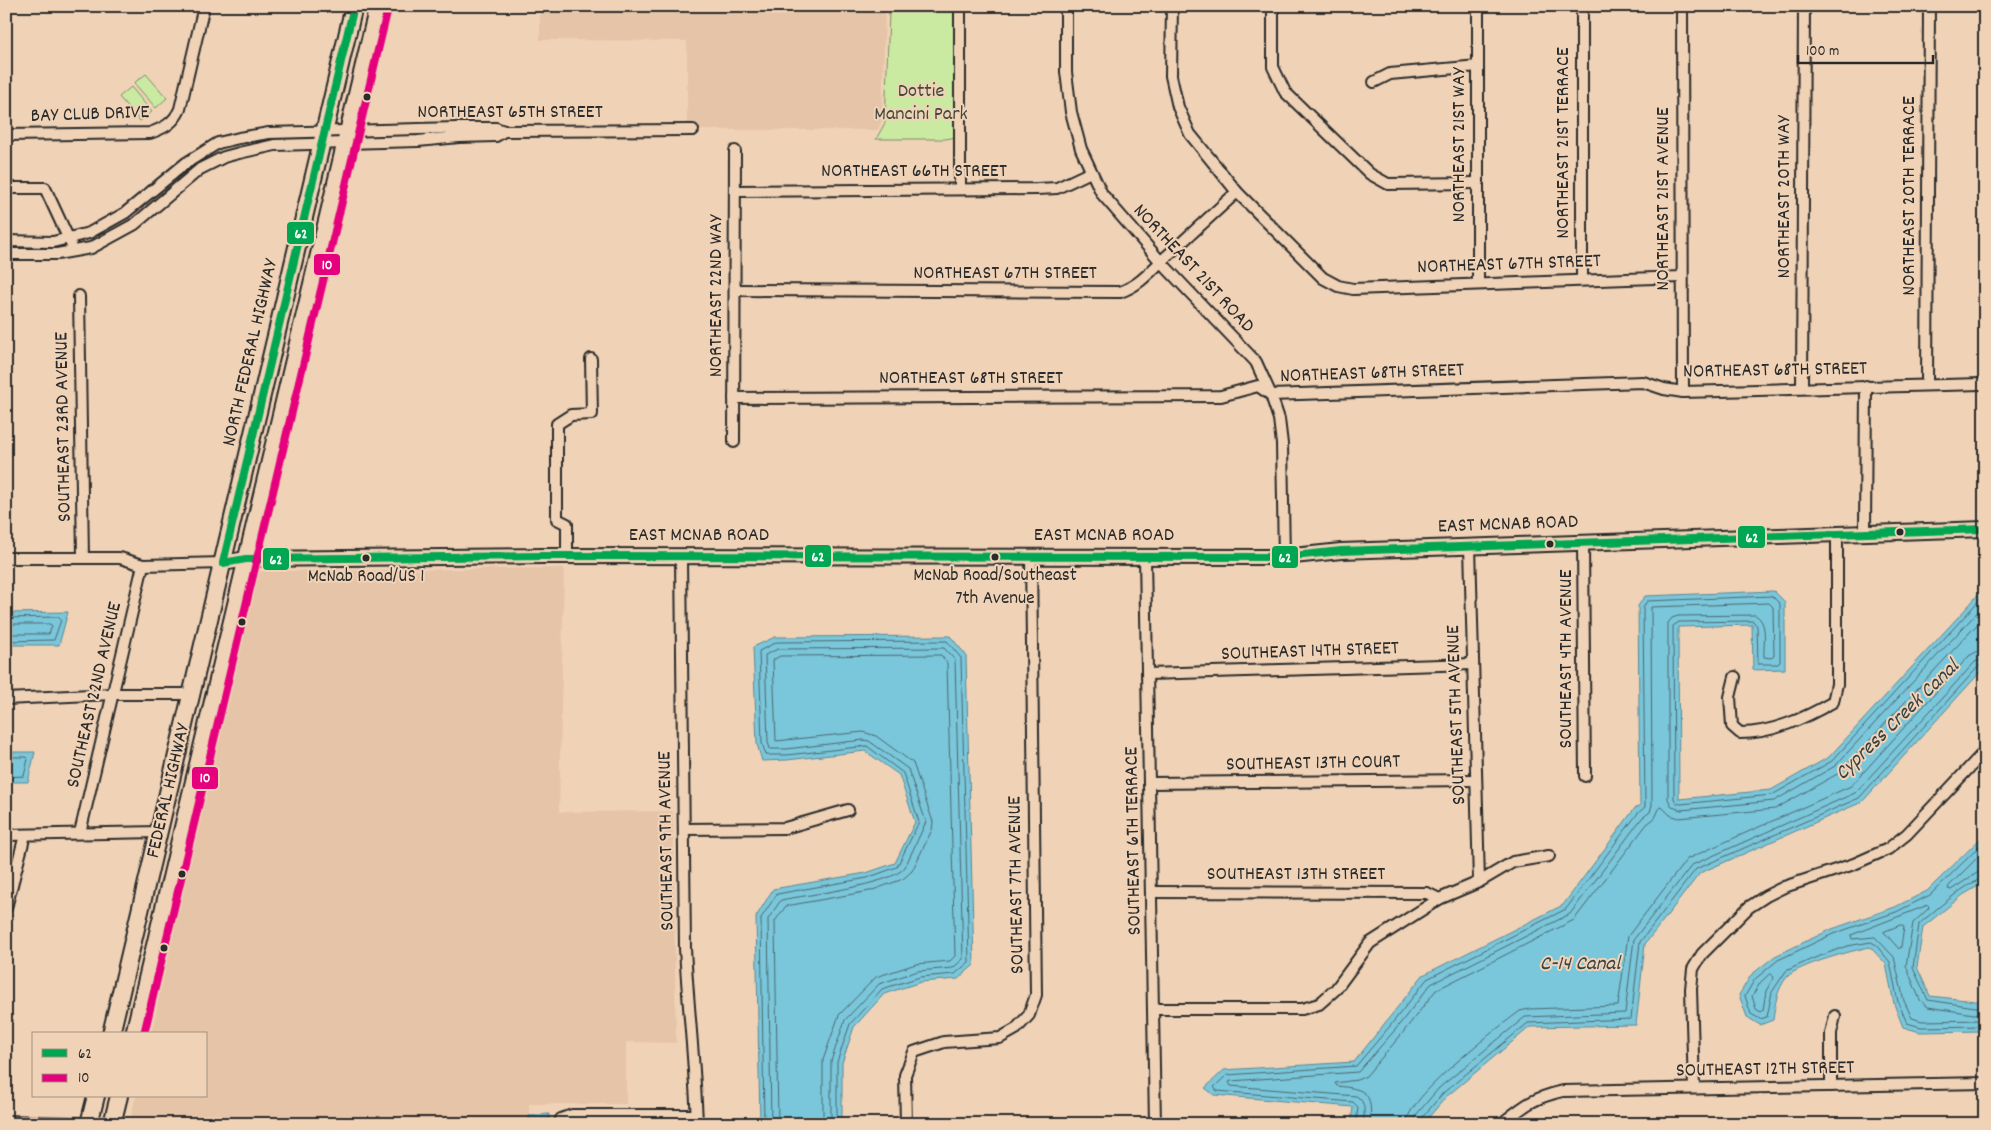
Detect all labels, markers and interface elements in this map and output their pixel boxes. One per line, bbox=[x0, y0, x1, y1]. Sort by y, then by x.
scale bar bbox=[1798, 32, 1934, 64]
text: 100 m bbox=[1806, 41, 1839, 63]
street label: NORTHEAST 21ST TERRACE bbox=[1550, 47, 1578, 239]
street label: NORTHEAST 21ST WAY bbox=[1446, 67, 1474, 222]
park label: Dottie Mancini Park bbox=[874, 78, 968, 129]
unlabelled marker bbox=[362, 92, 372, 102]
street label: NORTHEAST 20TH TERRACE bbox=[1896, 96, 1924, 296]
street label: BAY CLUB DRIVE bbox=[30, 99, 150, 131]
street label: NORTHEAST 65TH STREET bbox=[417, 99, 603, 127]
street label: NORTHEAST 21ST AVENUE bbox=[1650, 107, 1678, 291]
street label: NORTHEAST 20TH WAY bbox=[1771, 115, 1799, 278]
street label: NORTHEAST 66TH STREET bbox=[821, 158, 1007, 186]
street label: NORTHEAST 21ST ROAD bbox=[1126, 198, 1260, 340]
street label: NORTHEAST 22ND WAY bbox=[703, 214, 731, 377]
line badge: 62 bbox=[286, 221, 315, 245]
text: 62 bbox=[295, 225, 307, 245]
street label: NORTHEAST 67TH STREET bbox=[1417, 248, 1601, 282]
line badge: 10 bbox=[313, 253, 341, 276]
street label: NORTH FEDERAL HIGHWAY bbox=[216, 256, 286, 449]
text: 10 bbox=[322, 256, 332, 276]
street label: NORTHEAST 67TH STREET bbox=[913, 260, 1097, 288]
street label: SOUTHEAST 23RD AVENUE bbox=[48, 332, 80, 522]
street label: NORTHEAST 68TH STREET bbox=[1683, 355, 1867, 387]
street label: NORTHEAST 68TH STREET bbox=[1280, 357, 1464, 391]
street label: NORTHEAST 68TH STREET bbox=[879, 365, 1063, 393]
street label: EAST MCNAB ROAD bbox=[1437, 509, 1579, 541]
street label: EAST MCNAB ROAD bbox=[629, 522, 769, 550]
street label: EAST MCNAB ROAD bbox=[1034, 522, 1174, 550]
line badge: 62 bbox=[1737, 525, 1766, 549]
unlabelled marker bbox=[1895, 527, 1905, 537]
text: 62 bbox=[1746, 529, 1758, 549]
unlabelled marker bbox=[1545, 539, 1555, 549]
line badge: 62 bbox=[804, 544, 832, 568]
line badge: 62 bbox=[1271, 545, 1299, 569]
line badge: 62 bbox=[262, 547, 290, 571]
text: 62 bbox=[812, 548, 824, 568]
text: 62 bbox=[1279, 549, 1291, 569]
text: 62 bbox=[270, 551, 282, 571]
marker: McNab Road/Southeast 7th Avenue bbox=[990, 552, 1000, 562]
marker: McNab Road/US 1 bbox=[361, 553, 371, 563]
place label: McNab Road/Southeast 7th Avenue bbox=[913, 563, 1077, 613]
place label: McNab Road/US 1 bbox=[308, 564, 424, 591]
street label: SOUTHEAST 4TH AVENUE bbox=[1553, 570, 1581, 748]
street label: SOUTHEAST 22ND AVENUE bbox=[60, 599, 130, 791]
unlabelled marker bbox=[237, 617, 247, 627]
street label: SOUTHEAST 5TH AVENUE bbox=[1440, 625, 1474, 805]
street label: SOUTHEAST 14TH STREET bbox=[1221, 635, 1399, 669]
water label: Cypress Creek Canal bbox=[1829, 652, 1968, 788]
street label: FEDERAL HIGHWAY bbox=[140, 720, 198, 861]
street label: SOUTHEAST 6TH TERRACE bbox=[1118, 746, 1150, 936]
street label: SOUTHEAST 13TH COURT bbox=[1226, 748, 1400, 780]
street label: SOUTHEAST 9TH AVENUE bbox=[651, 751, 683, 931]
line badge: 10 bbox=[191, 766, 219, 790]
text: 10 bbox=[200, 769, 210, 789]
street label: SOUTHEAST 7TH AVENUE bbox=[1001, 796, 1033, 974]
street label: SOUTHEAST 13TH STREET bbox=[1207, 861, 1385, 889]
unlabelled marker bbox=[177, 869, 187, 879]
unlabelled marker bbox=[159, 943, 169, 953]
water label: C-14 Canal bbox=[1540, 950, 1622, 980]
legend bbox=[32, 1032, 208, 1098]
text: 62 bbox=[78, 1044, 92, 1066]
street label: SOUTHEAST 12TH STREET bbox=[1676, 1054, 1854, 1086]
text: 10 bbox=[78, 1068, 89, 1090]

